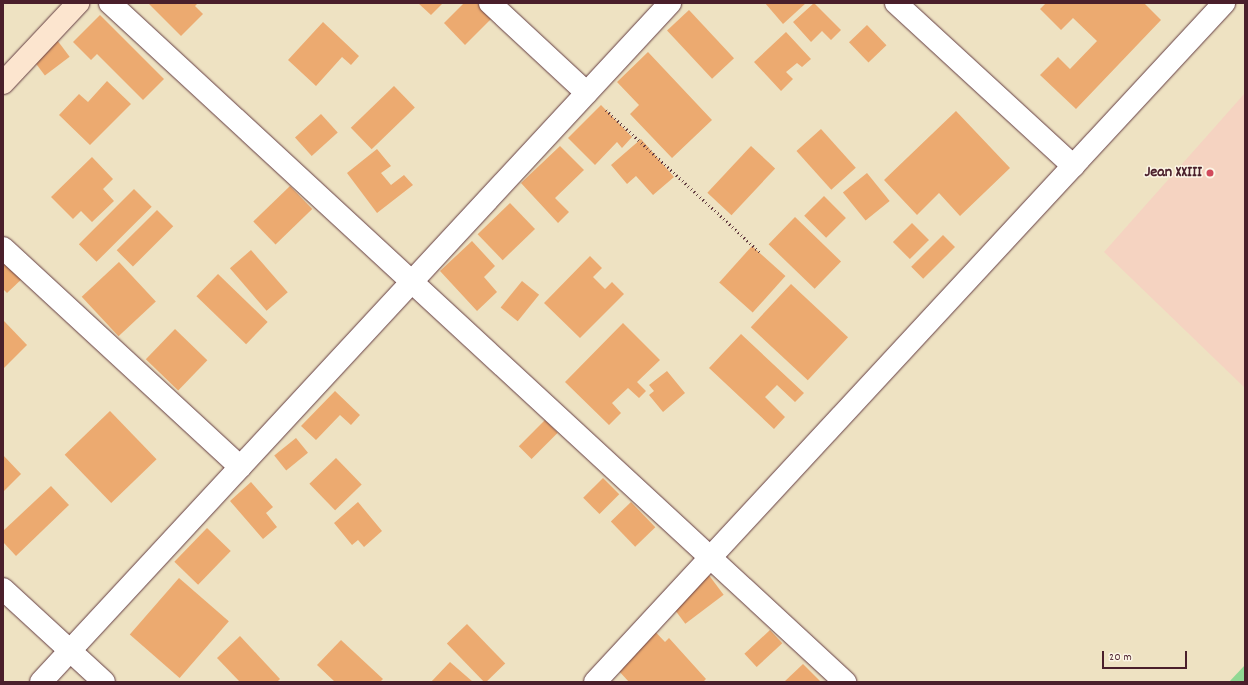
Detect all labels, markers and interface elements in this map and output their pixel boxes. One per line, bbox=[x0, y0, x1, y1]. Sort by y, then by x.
place label: Jean XXIII bbox=[1144, 163, 1202, 183]
marker: Jean XXIII bbox=[1205, 168, 1215, 178]
scale bar bbox=[1104, 643, 1189, 669]
text: 20 m bbox=[1109, 649, 1132, 666]

